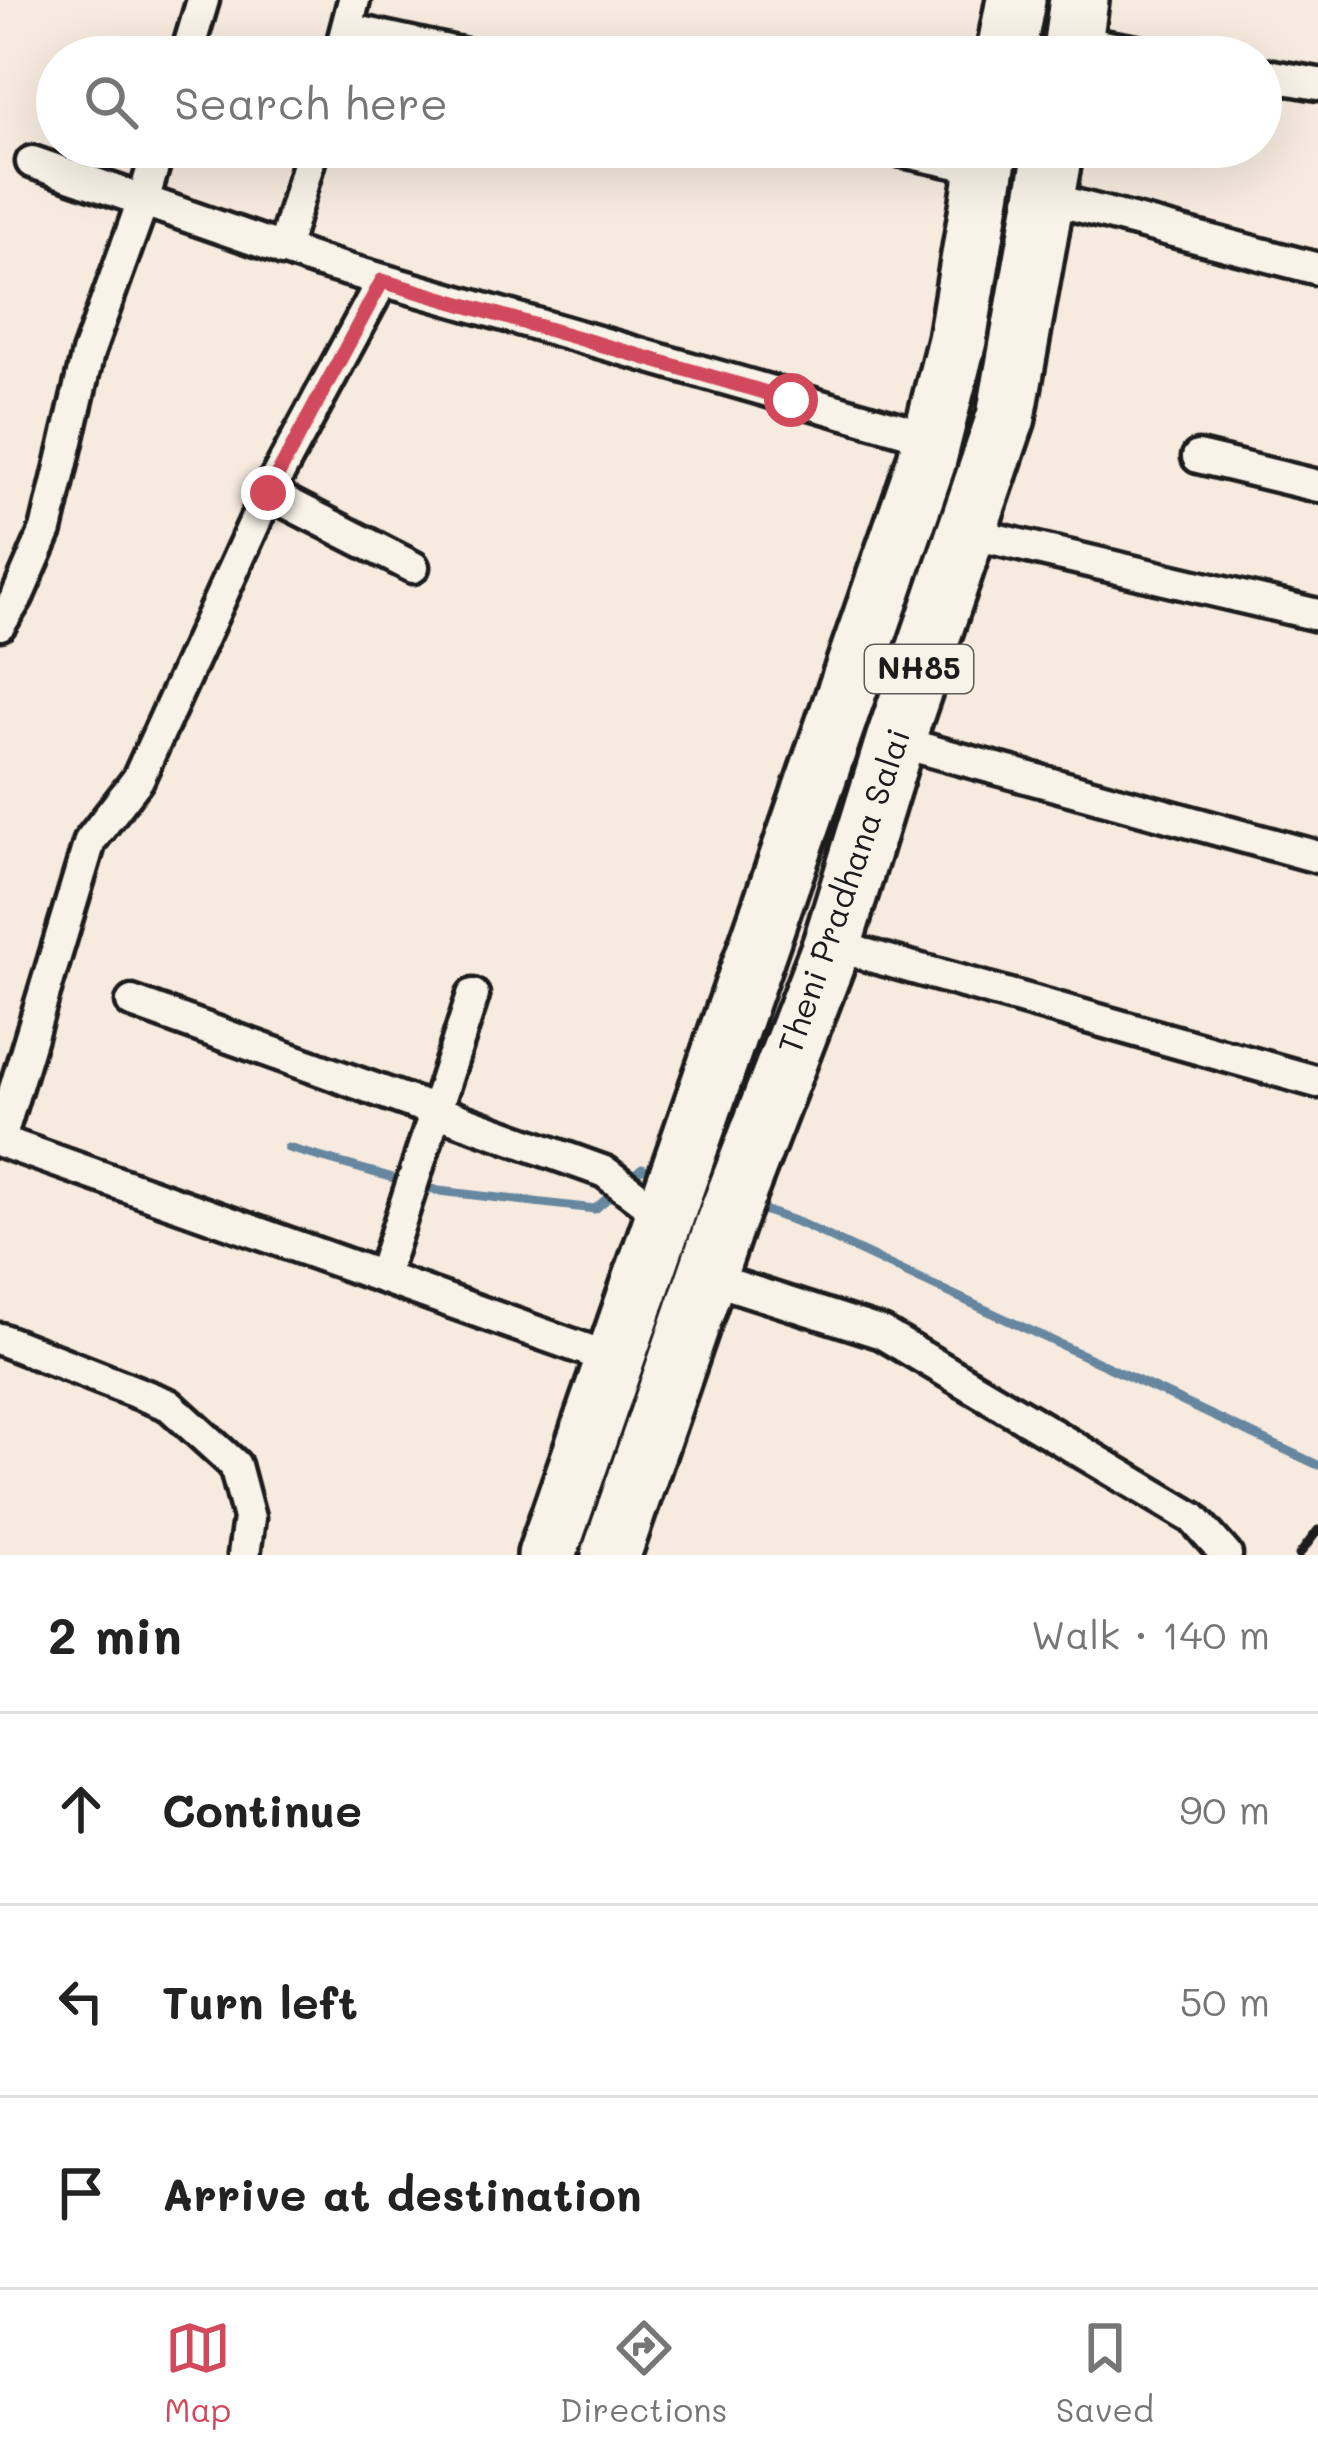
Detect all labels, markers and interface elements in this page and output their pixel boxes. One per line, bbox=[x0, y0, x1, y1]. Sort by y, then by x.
search box bbox=[36, 36, 1282, 168]
icon: search bbox=[78, 69, 144, 135]
text: Search here bbox=[174, 73, 448, 131]
route start bbox=[764, 373, 818, 427]
route end bbox=[241, 466, 295, 520]
road number: NH85 bbox=[865, 645, 973, 693]
street label: Theni Pradhana Salai bbox=[767, 722, 918, 1059]
text: 2 min bbox=[48, 1600, 182, 1667]
text: Walk · 140 m bbox=[1031, 1608, 1270, 1659]
icon: ahead bbox=[48, 1776, 114, 1842]
text: Continue bbox=[162, 1780, 362, 1838]
text: 90 m bbox=[1179, 1783, 1270, 1834]
icon: left bbox=[48, 1968, 114, 2034]
text: Turn left bbox=[162, 1972, 358, 2030]
text: 50 m bbox=[1180, 1975, 1270, 2026]
icon: arrive bbox=[48, 2160, 114, 2226]
text: Arrive at destination bbox=[162, 2164, 642, 2222]
tab: Map bbox=[164, 2315, 231, 2430]
tab: Directions bbox=[560, 2315, 727, 2430]
tab: Saved bbox=[1056, 2315, 1154, 2430]

